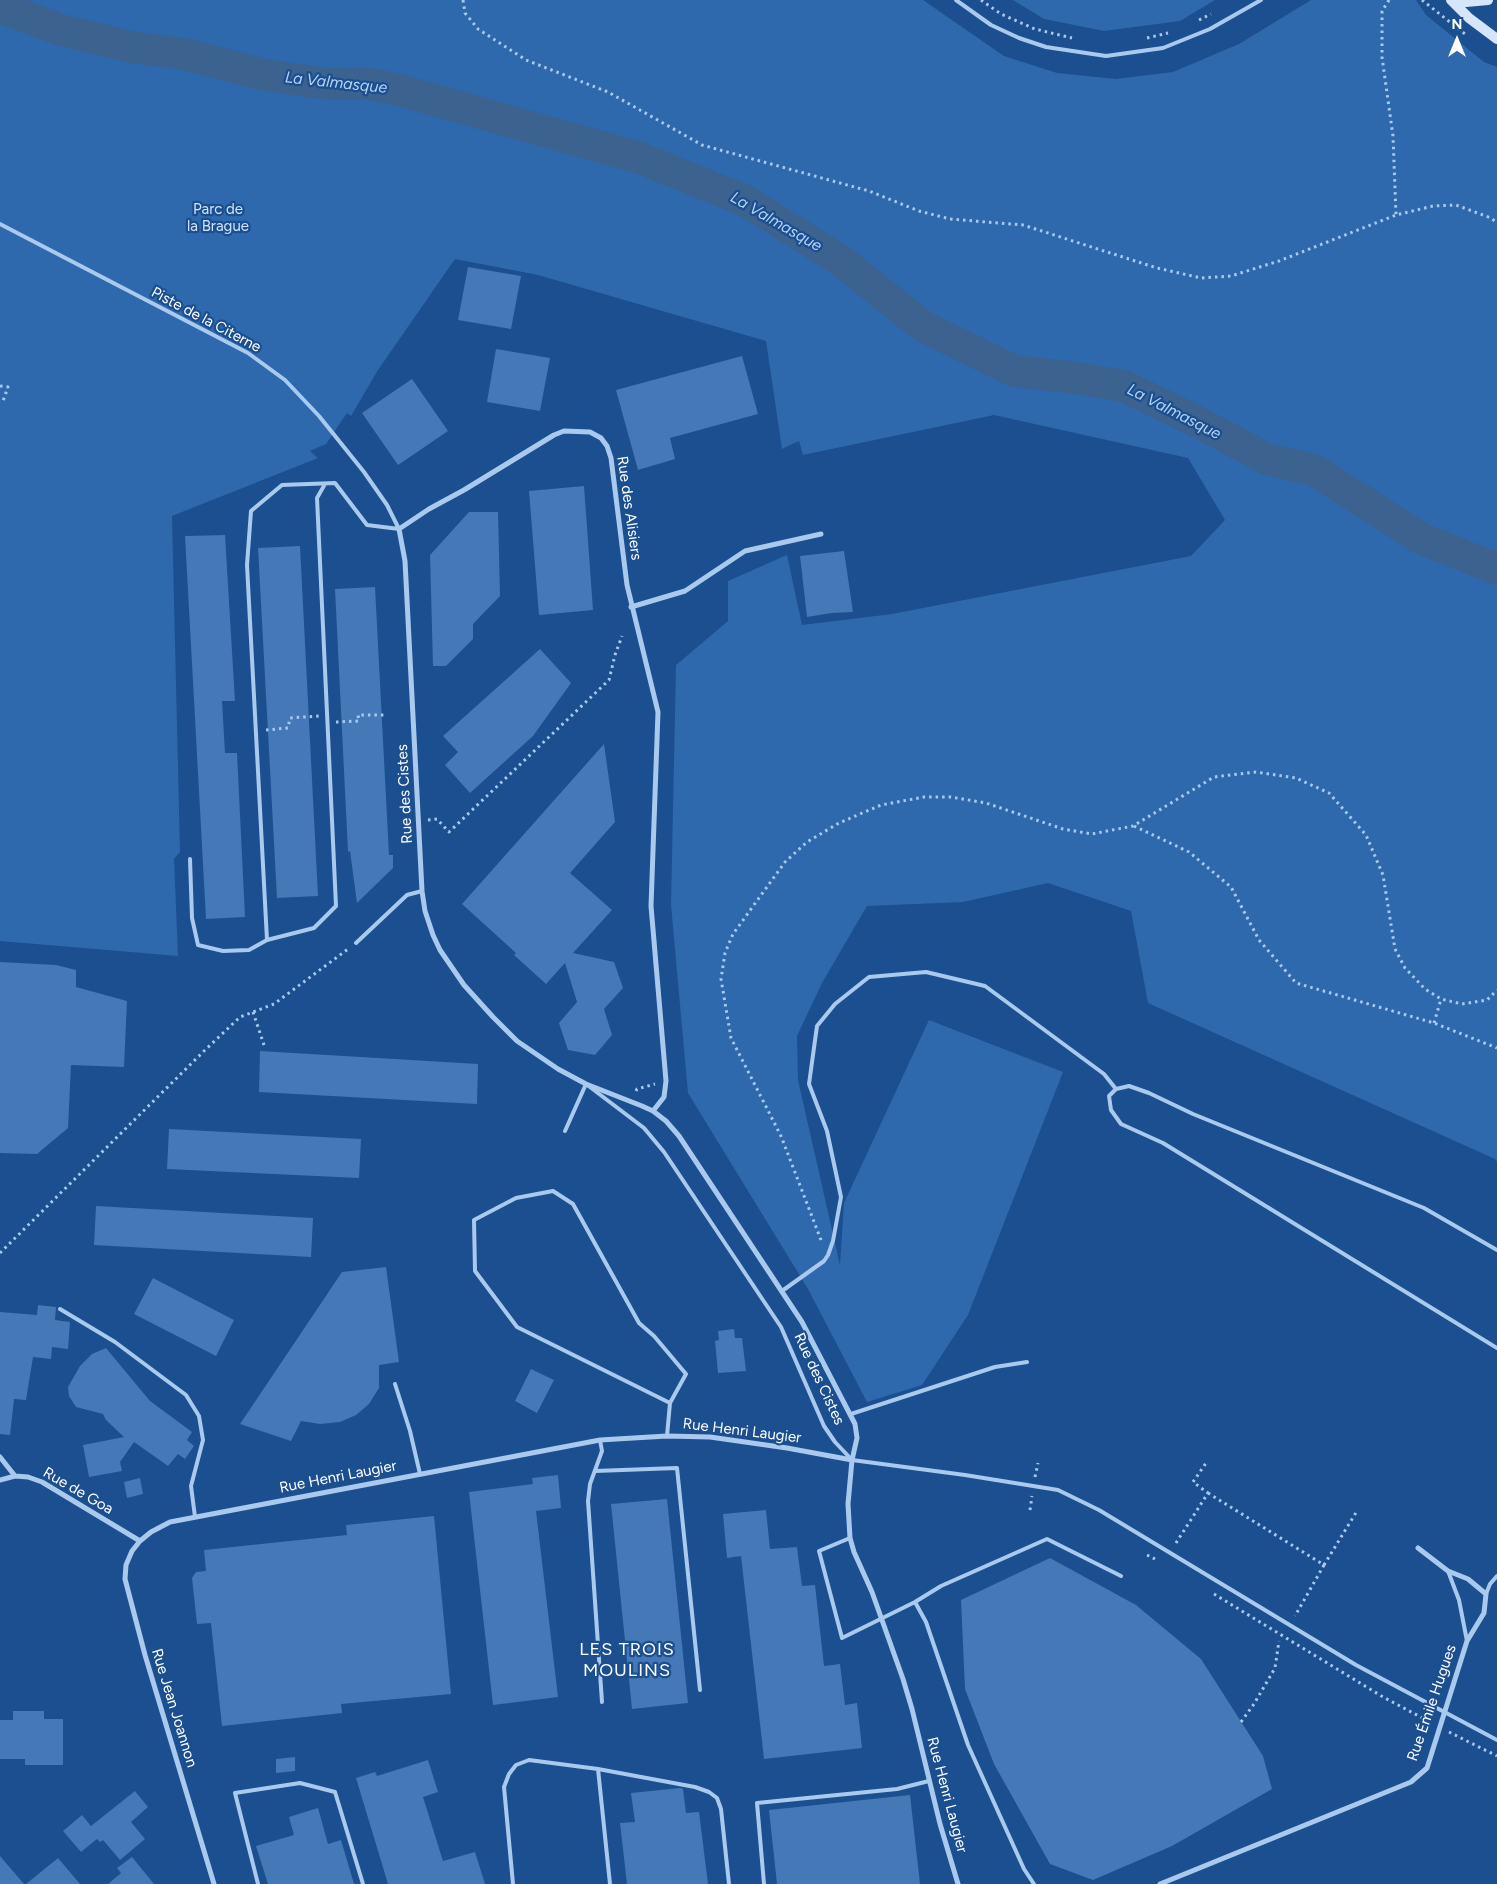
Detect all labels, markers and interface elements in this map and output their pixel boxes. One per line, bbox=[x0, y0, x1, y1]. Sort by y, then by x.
north arrow bbox=[1432, 15, 1482, 65]
text: N bbox=[1452, 16, 1462, 33]
water label: La Valmasque bbox=[284, 68, 388, 98]
water label: La Valmasque bbox=[727, 188, 825, 256]
park label: Parc de la Brague bbox=[187, 201, 249, 236]
street label: Piste de la Citerne bbox=[148, 283, 264, 357]
water label: La Valmasque bbox=[1124, 380, 1224, 444]
street label: Rue des Alisiers bbox=[613, 455, 645, 561]
street label: Rue des Cistes bbox=[393, 744, 417, 844]
street label: Rue des Cistes bbox=[790, 1330, 848, 1428]
street label: Rue Henri Laugier bbox=[682, 1415, 802, 1447]
street label: Rue Henri Laugier bbox=[278, 1457, 398, 1497]
street label: Rue de Goa bbox=[40, 1464, 116, 1518]
district label: LES TROIS MOULINS bbox=[578, 1639, 676, 1682]
street label: Rue Émile Hugues bbox=[1404, 1642, 1460, 1764]
street label: Rue Jean Joannon bbox=[147, 1646, 201, 1770]
street label: Rue Henri Laugier bbox=[923, 1735, 971, 1855]

